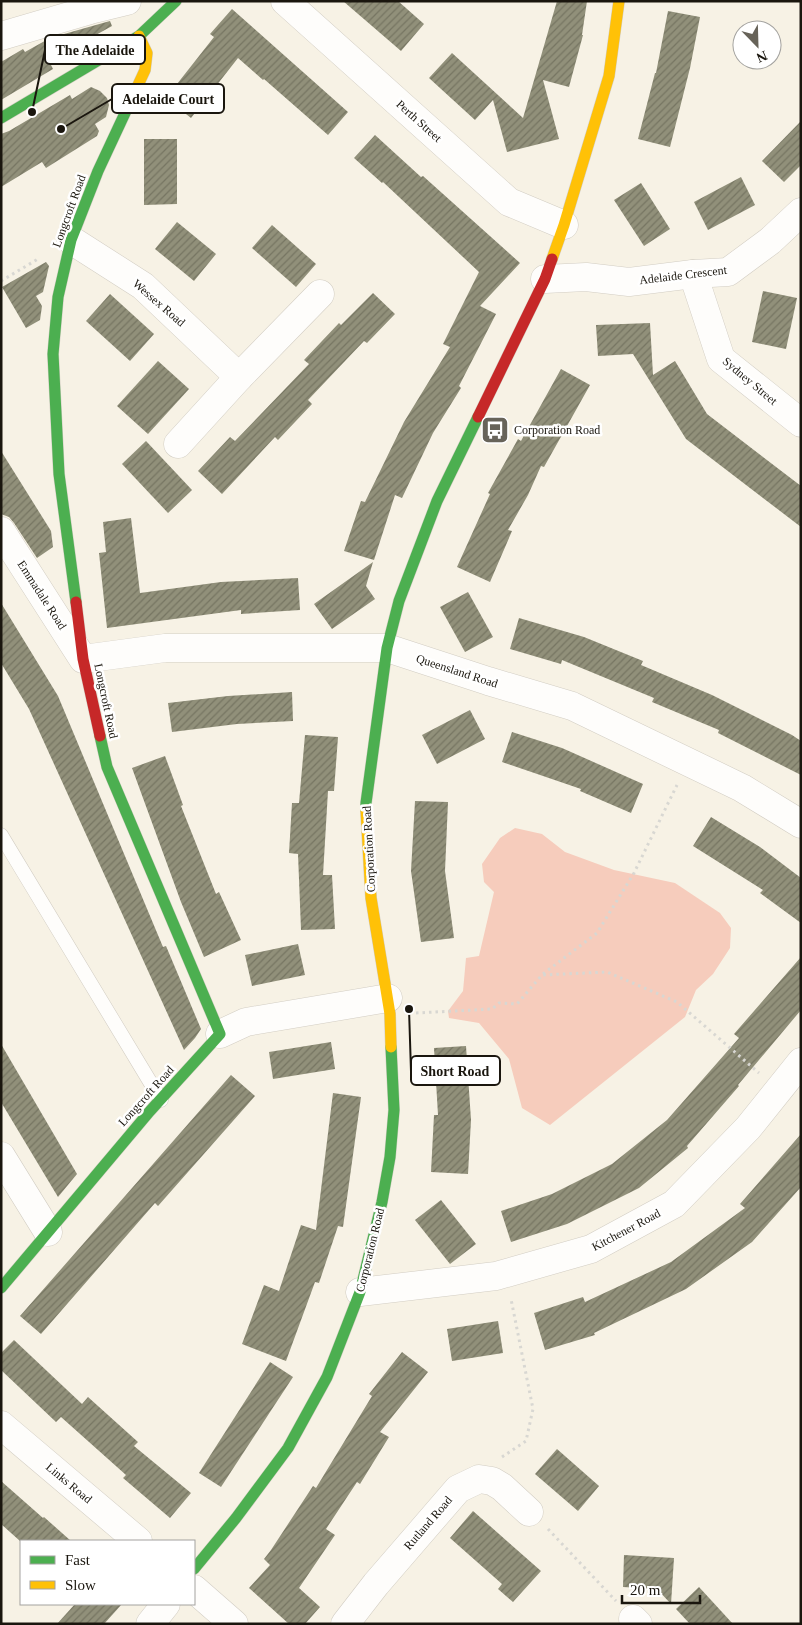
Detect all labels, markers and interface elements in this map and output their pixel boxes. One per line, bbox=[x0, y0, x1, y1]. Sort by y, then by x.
north arrow bbox=[732, 20, 782, 70]
callout: The Adelaide bbox=[45, 35, 145, 64]
text: The Adelaide bbox=[56, 43, 134, 58]
text: N bbox=[754, 48, 769, 65]
callout: Adelaide Court bbox=[112, 84, 224, 113]
text: Adelaide Court bbox=[122, 92, 214, 107]
street label: Perth Street bbox=[393, 97, 445, 145]
street label: Longcroft Road bbox=[49, 173, 89, 249]
street label: Adelaide Crescent bbox=[638, 263, 728, 287]
street label: Wessex Road bbox=[130, 276, 188, 330]
street label: Sydney Street bbox=[720, 354, 781, 408]
bus stop icon: Corporation Road bbox=[480, 415, 510, 445]
place label: Corporation Road bbox=[514, 423, 600, 437]
street label: Emmadale Road bbox=[14, 558, 70, 632]
street label: Queensland Road bbox=[414, 651, 500, 691]
street label: Longcroft Road bbox=[91, 662, 121, 740]
street label: Corporation Road bbox=[360, 806, 378, 892]
callout: Short Road bbox=[411, 1056, 500, 1085]
street label: Longcroft Road bbox=[115, 1063, 177, 1129]
text: Short Road bbox=[421, 1064, 490, 1079]
street label: Corporation Road bbox=[353, 1206, 387, 1294]
street label: Kitchener Road bbox=[589, 1206, 663, 1254]
street label: Links Road bbox=[43, 1460, 95, 1506]
street label: Rutland Road bbox=[401, 1493, 455, 1553]
legend bbox=[20, 1540, 195, 1605]
text: Fast bbox=[65, 1552, 91, 1568]
scale bar bbox=[622, 1572, 700, 1604]
text: Slow bbox=[65, 1577, 96, 1593]
text: 20 m bbox=[630, 1582, 661, 1598]

